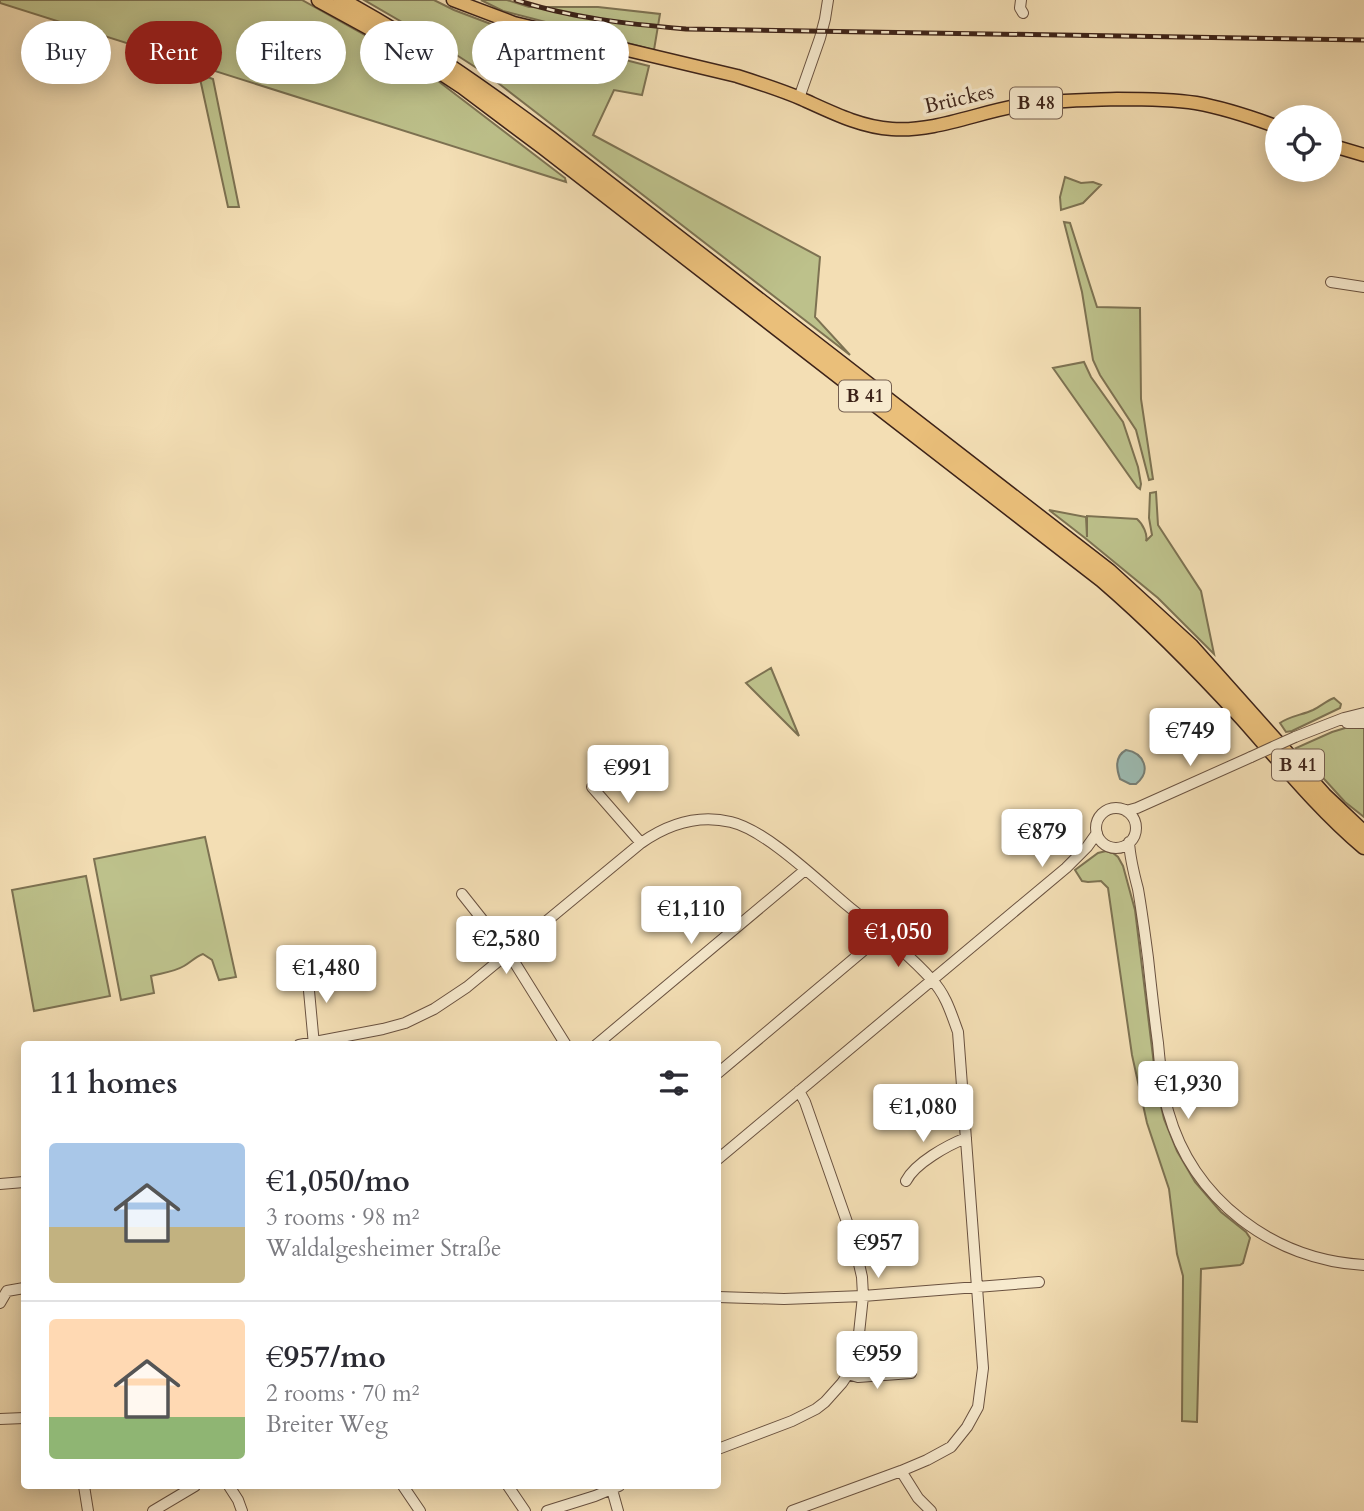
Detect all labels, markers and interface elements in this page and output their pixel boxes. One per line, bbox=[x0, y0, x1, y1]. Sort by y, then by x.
chip: Buy bbox=[21, 21, 111, 84]
chip: Rent bbox=[125, 21, 222, 84]
chip: Filters bbox=[236, 21, 346, 84]
chip: New bbox=[360, 21, 458, 84]
chip: Apartment bbox=[472, 21, 629, 84]
street label: Brückes bbox=[921, 77, 997, 121]
road number: B 48 bbox=[1010, 88, 1062, 118]
map controls bbox=[1265, 105, 1342, 182]
button: locate bbox=[1265, 105, 1342, 182]
road number: B 41 bbox=[839, 380, 891, 412]
pin: €749 bbox=[1149, 708, 1231, 768]
text: €749 bbox=[1165, 715, 1215, 746]
pin: €991 bbox=[587, 746, 669, 805]
road number: B 41 bbox=[1272, 750, 1324, 780]
text: €991 bbox=[603, 752, 653, 783]
pin: €879 bbox=[1001, 810, 1083, 869]
text: €879 bbox=[1017, 816, 1067, 847]
pin: €1,110 bbox=[634, 886, 748, 946]
text: €1,110 bbox=[657, 893, 725, 924]
pin: €1,050 bbox=[841, 909, 955, 969]
pin: €2,580 bbox=[449, 916, 563, 976]
text: €1,050 bbox=[864, 916, 932, 947]
text: €2,580 bbox=[472, 923, 540, 954]
pin: €1,480 bbox=[269, 946, 383, 1005]
text: €1,480 bbox=[292, 952, 360, 983]
pin: €1,930 bbox=[1131, 1062, 1245, 1121]
text: 11 homes bbox=[49, 1063, 178, 1104]
icon: filters bbox=[655, 1064, 693, 1102]
text: €1,930 bbox=[1154, 1068, 1222, 1099]
pin: €1,080 bbox=[866, 1084, 980, 1144]
text: €1,080 bbox=[889, 1091, 957, 1122]
text: €1,050/mo bbox=[266, 1161, 410, 1202]
icon: home bbox=[105, 1171, 189, 1255]
text: 3 rooms · 98 m² bbox=[266, 1202, 419, 1233]
pin: €957 bbox=[837, 1220, 919, 1280]
text: €957 bbox=[853, 1227, 903, 1258]
text: Waldalgesheimer Straße bbox=[266, 1233, 502, 1264]
pin: €959 bbox=[836, 1332, 918, 1391]
text: €957/mo bbox=[266, 1337, 386, 1378]
text: €959 bbox=[852, 1338, 902, 1369]
icon: home bbox=[105, 1347, 189, 1431]
text: 2 rooms · 70 m² bbox=[266, 1378, 419, 1409]
text: Breiter Weg bbox=[266, 1409, 388, 1440]

